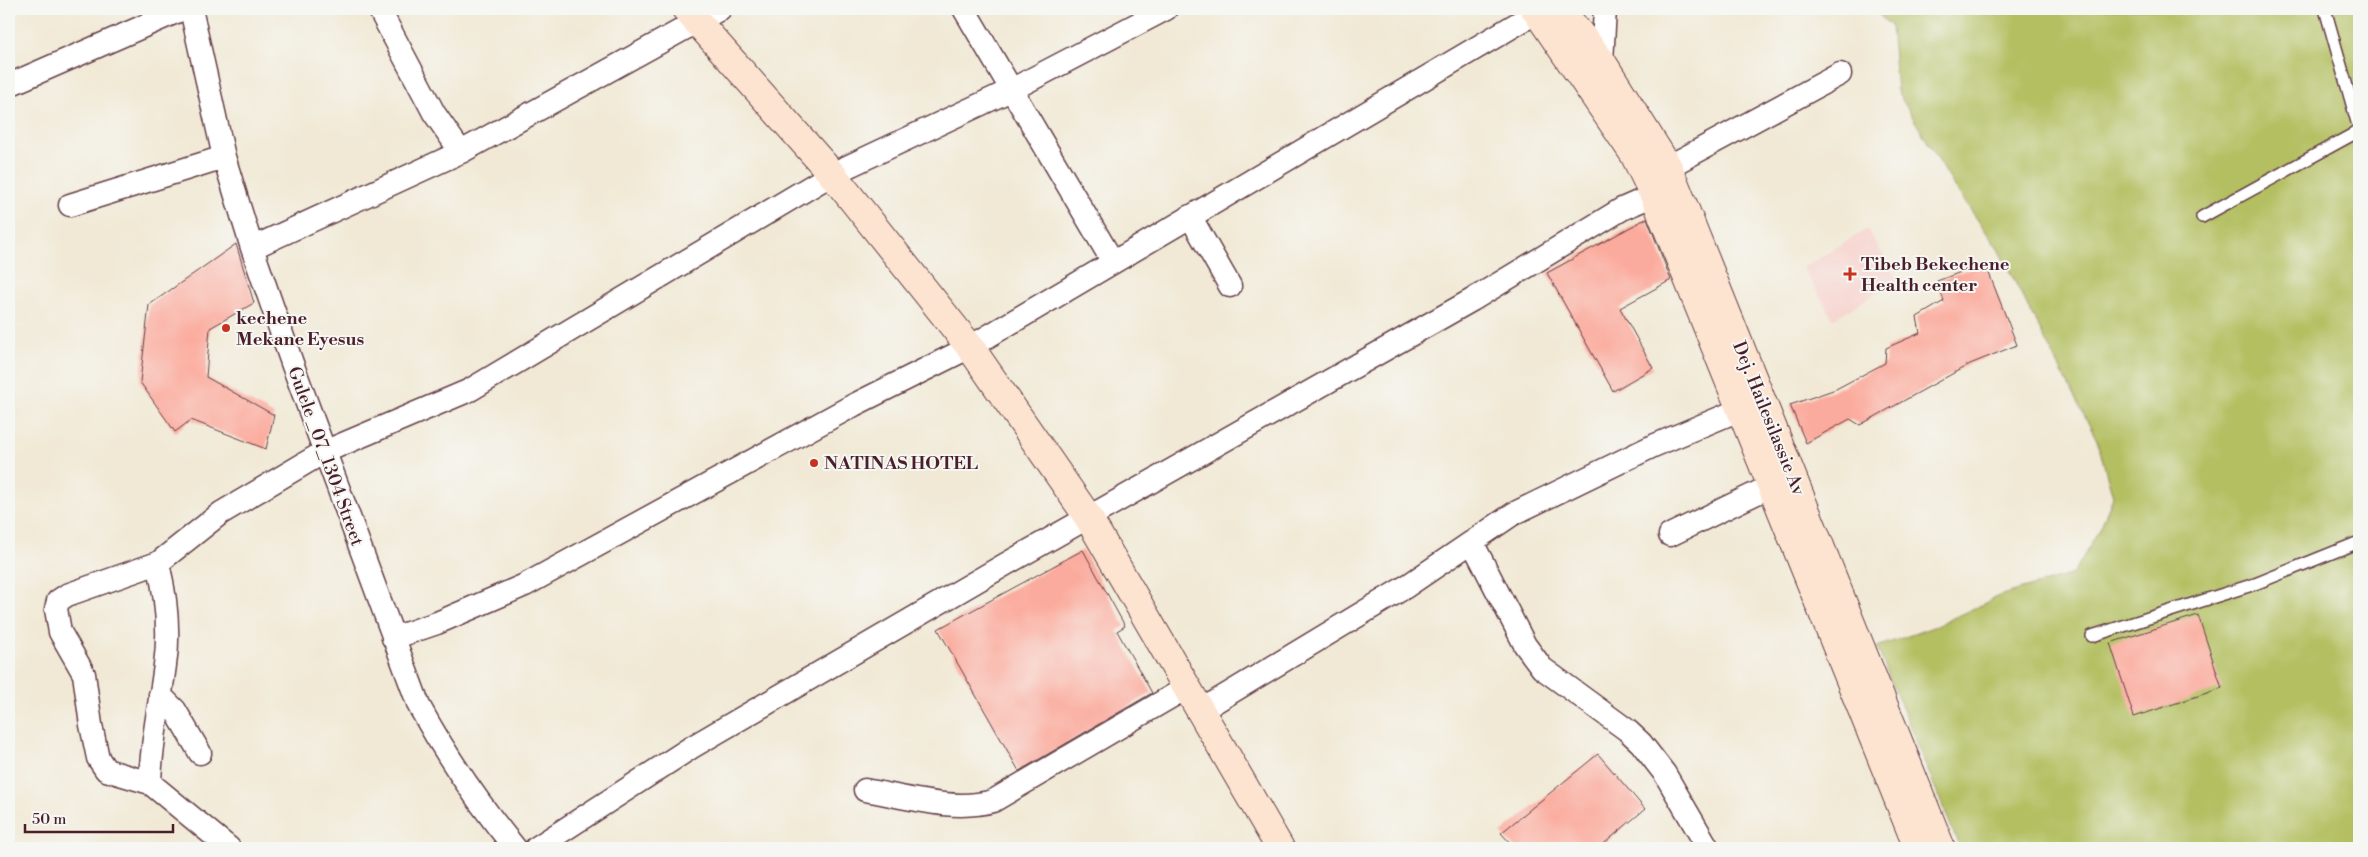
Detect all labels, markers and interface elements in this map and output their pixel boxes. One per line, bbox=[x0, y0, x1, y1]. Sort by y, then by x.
place label: Tibeb Bekechene Health center bbox=[1861, 253, 2010, 297]
marker: Tibeb Bekechene Health center bbox=[1843, 267, 1857, 281]
place label: kechene Mekane Eyesus bbox=[236, 307, 365, 351]
marker: kechene Mekane Eyesus bbox=[220, 322, 232, 334]
street label: Dej. Hailesilassie Av bbox=[1727, 338, 1810, 499]
street label: Gulele _07_1304 Street bbox=[282, 363, 369, 550]
place label: NATINAS HOTEL bbox=[824, 452, 978, 475]
marker: NATINAS HOTEL bbox=[808, 457, 820, 469]
scale bar bbox=[25, 802, 172, 834]
text: 50 m bbox=[32, 810, 66, 829]

